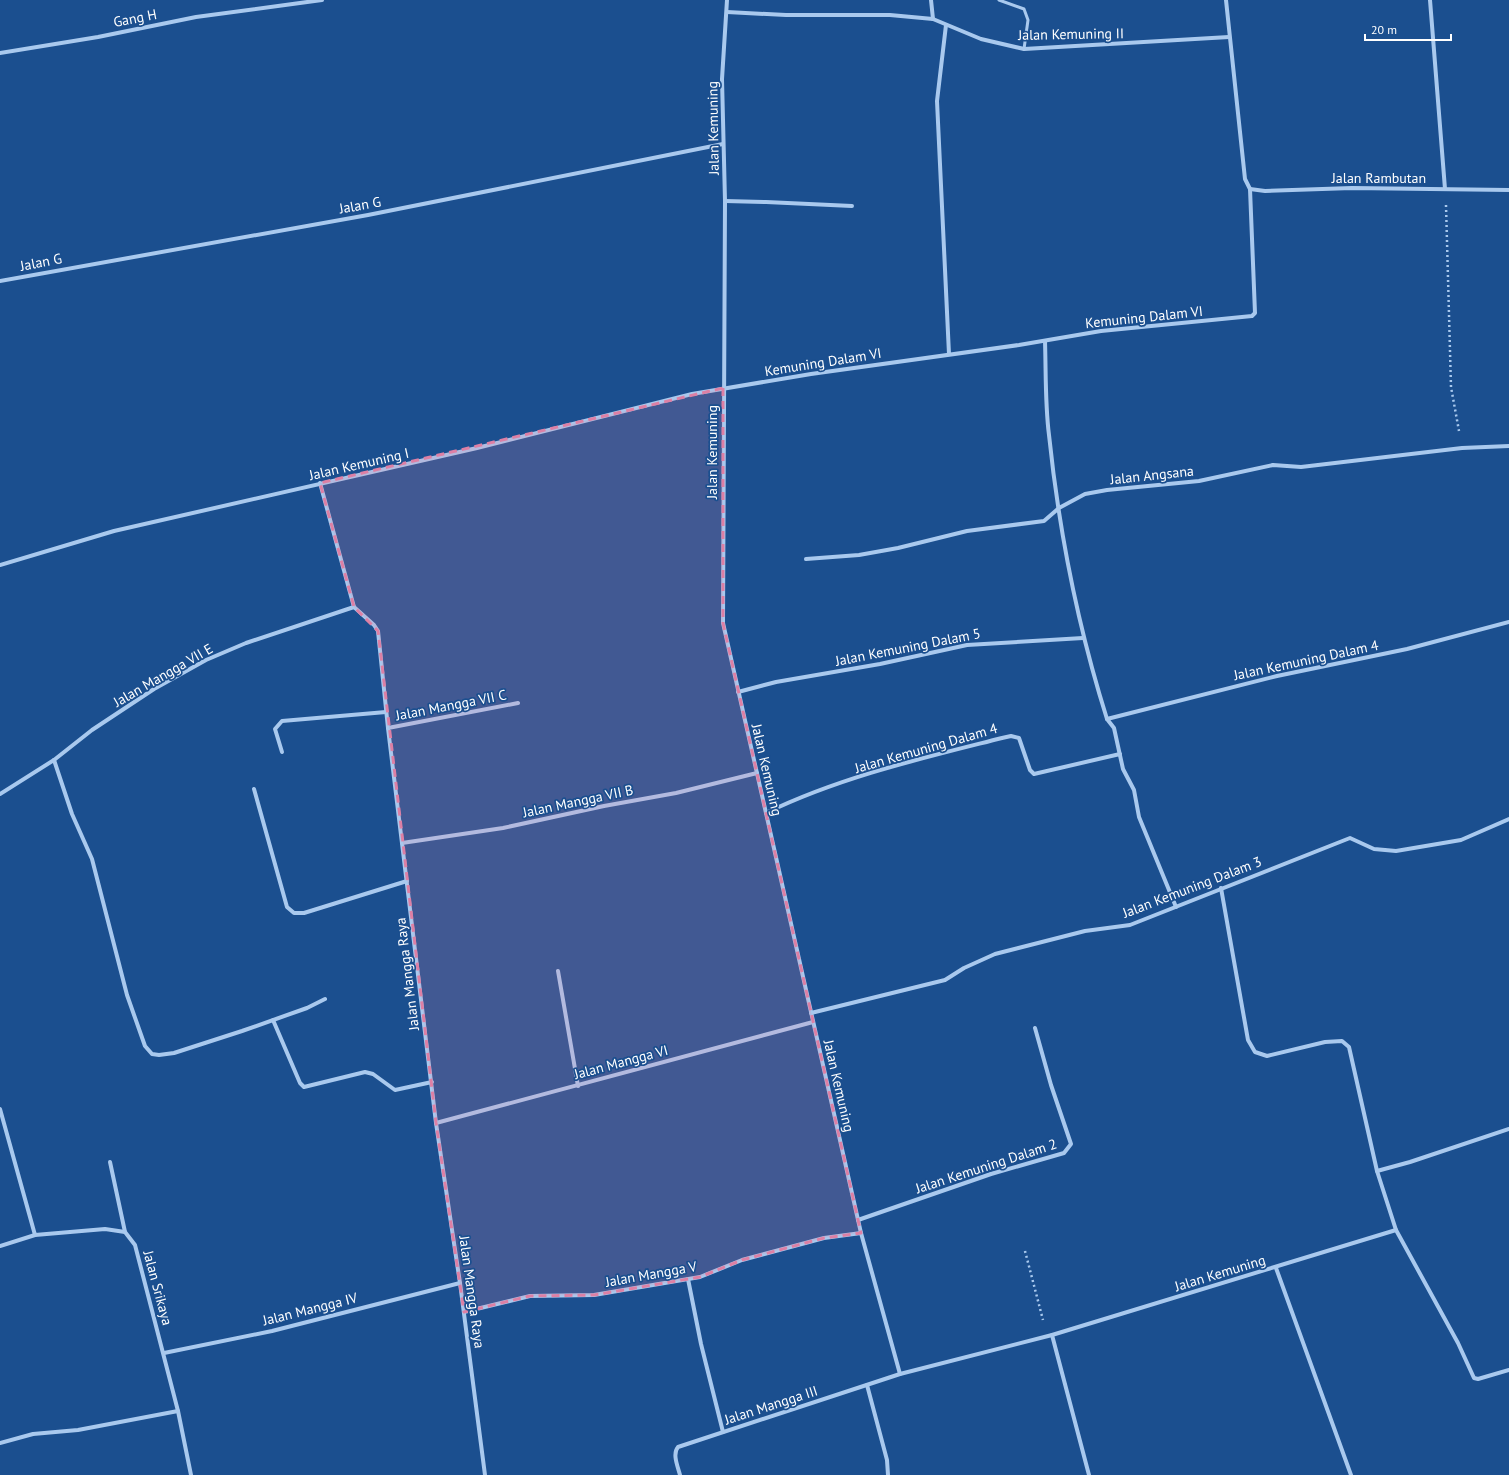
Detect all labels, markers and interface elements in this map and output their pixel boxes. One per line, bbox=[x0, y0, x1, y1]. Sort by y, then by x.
street label: Gang H bbox=[112, 5, 158, 31]
scale bar bbox=[1365, 16, 1451, 42]
text: 20 m bbox=[1371, 22, 1397, 37]
street label: Jalan Kemuning II bbox=[1017, 24, 1124, 44]
street label: Jalan Kemuning bbox=[703, 81, 723, 176]
street label: Jalan Rambutan bbox=[1331, 169, 1426, 187]
street label: Jalan G bbox=[337, 192, 382, 218]
street label: Jalan G bbox=[18, 249, 63, 275]
street label: Kemuning Dalam VI bbox=[1084, 302, 1204, 332]
street label: Kemuning Dalam VI bbox=[763, 344, 883, 380]
street label: Jalan Kemuning bbox=[703, 405, 721, 500]
street label: Jalan Kemuning I bbox=[306, 444, 411, 484]
street label: Jalan Angsana bbox=[1108, 462, 1195, 488]
street label: Jalan Kemuning Dalam 5 bbox=[833, 624, 982, 670]
street label: Jalan Kemuning Dalam 4 bbox=[1231, 636, 1380, 684]
street label: Jalan Mangga VII E bbox=[109, 639, 216, 711]
street label: Jalan Mangga VII C bbox=[393, 685, 508, 725]
street label: Jalan Kemuning Dalam 4 bbox=[852, 719, 1000, 777]
street label: Jalan Kemuning bbox=[747, 721, 786, 818]
street label: Jalan Mangga VII B bbox=[520, 781, 635, 822]
street label: Jalan Kemuning Dalam 3 bbox=[1119, 852, 1264, 922]
street label: Jalan Mangga Raya bbox=[391, 917, 423, 1032]
street label: Jalan Kemuning bbox=[819, 1037, 858, 1134]
street label: Jalan Mangga VI bbox=[571, 1041, 670, 1083]
street label: Jalan Kemuning Dalam 2 bbox=[912, 1135, 1059, 1198]
street label: Jalan Mangga Raya bbox=[455, 1234, 489, 1349]
street label: Jalan Srikaya bbox=[139, 1248, 177, 1327]
street label: Jalan Kemuning bbox=[1171, 1251, 1268, 1296]
street label: Jalan Mangga V bbox=[603, 1257, 698, 1291]
street label: Jalan Mangga IV bbox=[260, 1289, 359, 1330]
street label: Jalan Mangga III bbox=[721, 1381, 820, 1429]

